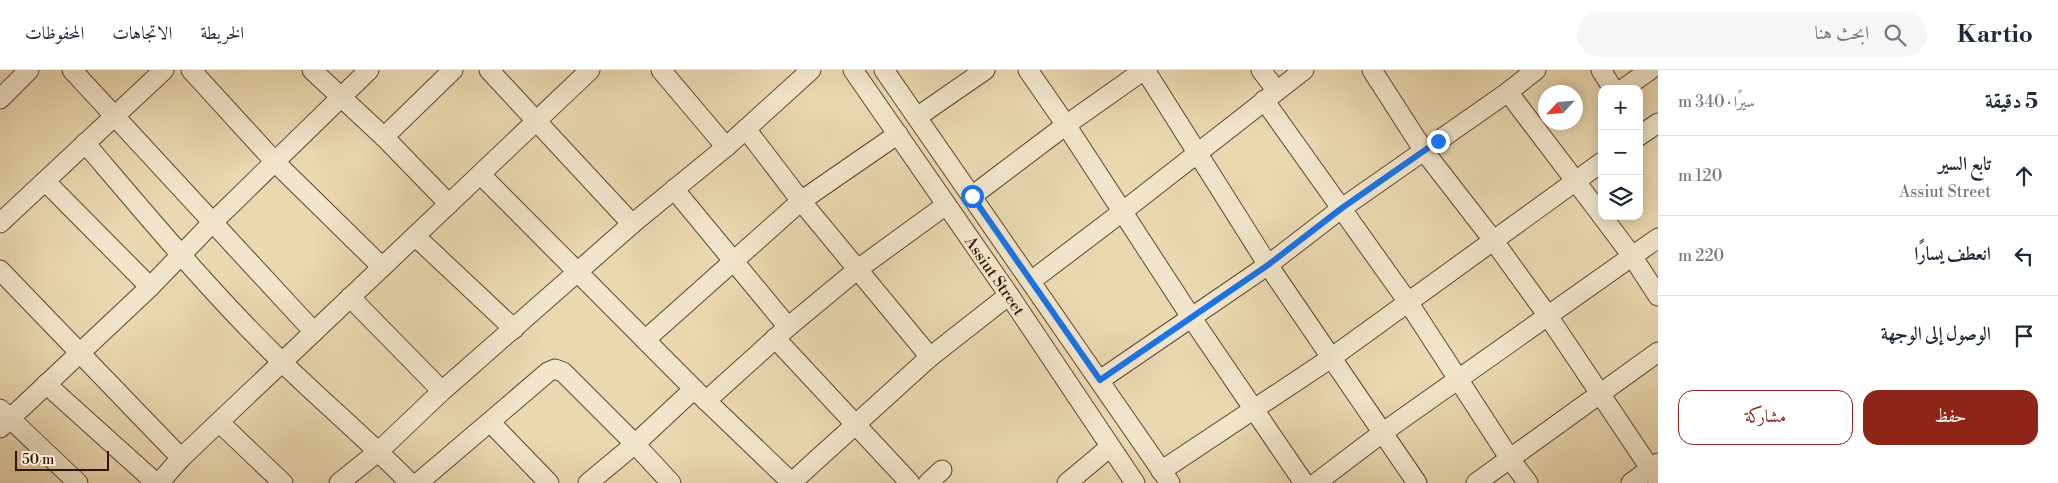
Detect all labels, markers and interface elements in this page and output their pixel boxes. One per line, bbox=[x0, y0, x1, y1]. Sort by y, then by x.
search box bbox=[1577, 12, 1927, 57]
text: Kartio bbox=[1957, 20, 2033, 50]
text: ابحث هنا bbox=[1814, 21, 1869, 45]
icon: search bbox=[1881, 21, 1909, 49]
text: المحفوظات bbox=[25, 22, 84, 45]
text: الاتجاهات bbox=[112, 22, 172, 45]
text: الخريطة bbox=[200, 22, 244, 45]
north arrow bbox=[1538, 85, 1583, 130]
map controls bbox=[1598, 85, 1643, 220]
button: + bbox=[1598, 85, 1643, 130]
text: 5 دقيقة bbox=[1985, 89, 2038, 115]
text: سيرًا · 340 m bbox=[1678, 92, 1755, 112]
route end bbox=[1427, 130, 1450, 153]
button: − bbox=[1598, 130, 1643, 175]
text: تابع السير bbox=[1938, 152, 1991, 176]
icon: ahead bbox=[2010, 162, 2038, 190]
text: 120 m bbox=[1678, 166, 1722, 186]
button: layers bbox=[1598, 175, 1643, 220]
text: Assiut Street bbox=[1899, 182, 1991, 202]
route start bbox=[961, 185, 984, 208]
street label: Assiut Street bbox=[960, 232, 1029, 320]
text: انعطف يسارًا bbox=[1914, 242, 1991, 266]
icon: left bbox=[2010, 242, 2038, 270]
text: 220 m bbox=[1678, 246, 1724, 266]
text: الوصول إلى الوجهة bbox=[1881, 322, 1991, 346]
icon: arrive bbox=[2010, 322, 2038, 350]
button: مشاركة bbox=[1678, 390, 1853, 445]
button: حفظ bbox=[1863, 390, 2038, 445]
scale bar bbox=[15, 448, 109, 471]
text: 50 m bbox=[22, 451, 54, 469]

